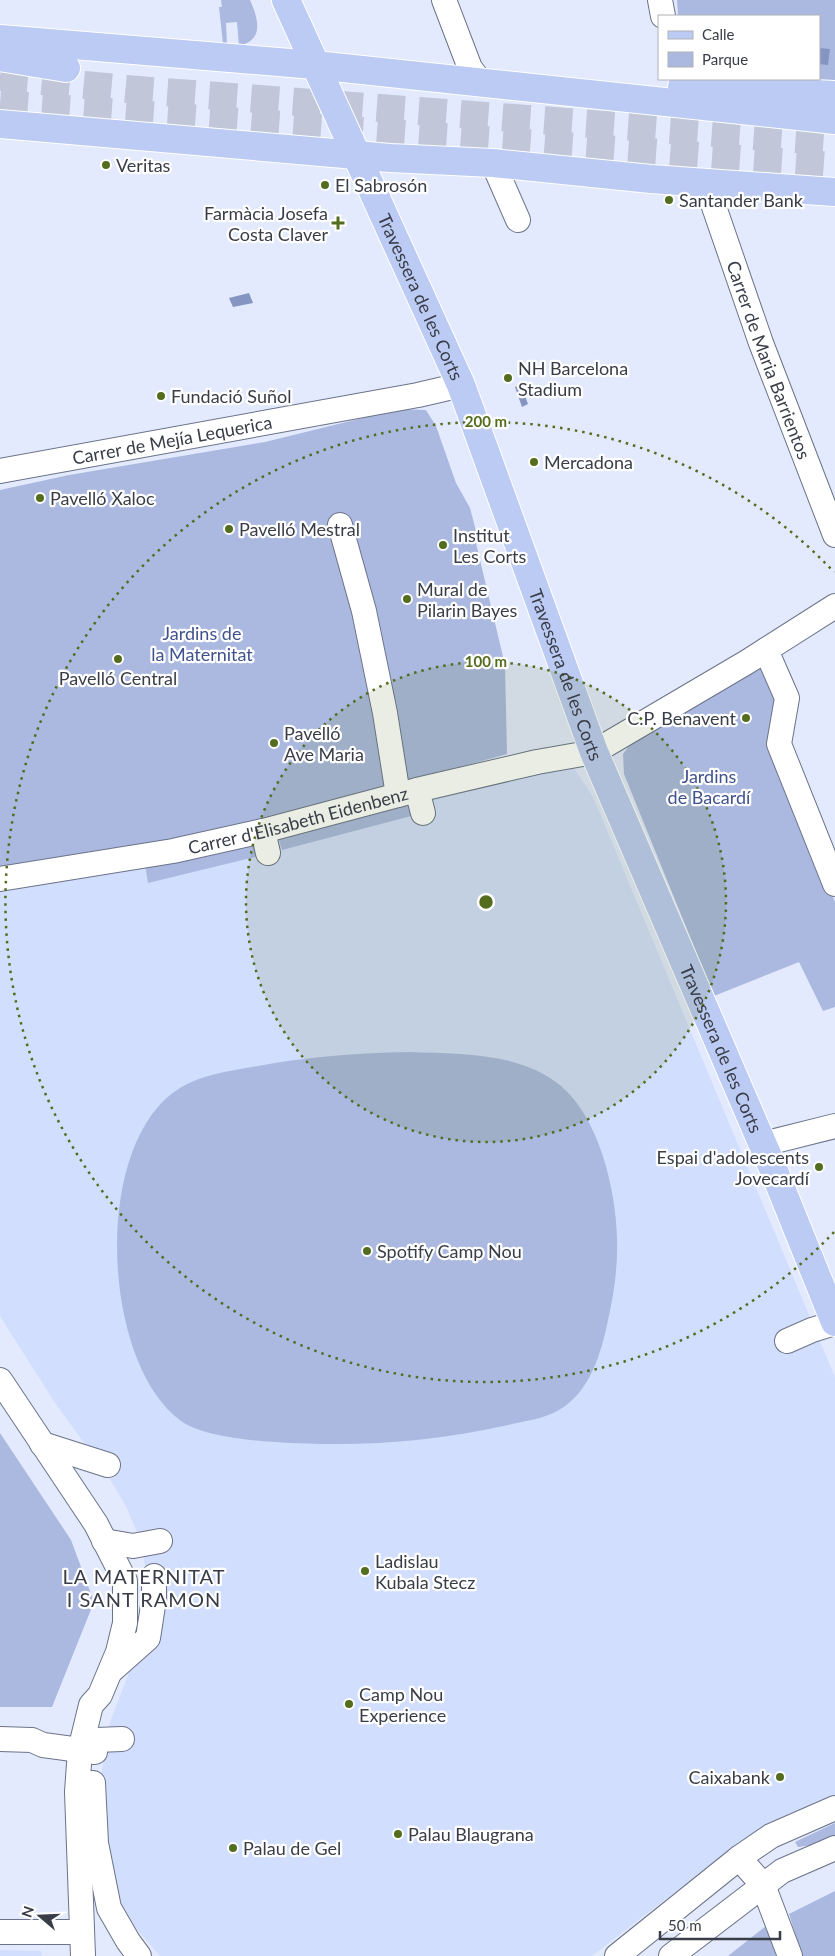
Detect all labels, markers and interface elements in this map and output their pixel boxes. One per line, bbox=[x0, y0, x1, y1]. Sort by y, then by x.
legend bbox=[658, 15, 820, 80]
text: Calle bbox=[702, 25, 735, 43]
text: Parque bbox=[702, 50, 748, 68]
place label: Veritas bbox=[116, 154, 171, 176]
marker: Veritas bbox=[100, 159, 112, 171]
place label: El Sabrosón bbox=[335, 174, 427, 196]
marker: El Sabrosón bbox=[319, 179, 331, 191]
place label: Santander Bank bbox=[679, 189, 804, 211]
marker: Santander Bank bbox=[663, 194, 675, 206]
place label: Farmàcia Josefa Costa Claver bbox=[204, 202, 328, 245]
street label: Travessera de les Corts bbox=[373, 210, 468, 384]
marker: Farmàcia Josefa Costa Claver bbox=[332, 217, 344, 229]
street label: Carrer de Maria Barrientos bbox=[722, 258, 816, 462]
place label: NH Barcelona Stadium bbox=[518, 357, 628, 400]
marker: NH Barcelona Stadium bbox=[502, 372, 514, 384]
place label: Fundació Suñol bbox=[171, 385, 291, 407]
marker: Fundació Suñol bbox=[155, 390, 167, 402]
street label: Carrer de Mejía Lequerica bbox=[71, 411, 274, 469]
text: 200 m bbox=[465, 412, 507, 430]
place label: Mercadona bbox=[544, 451, 633, 473]
marker: Mercadona bbox=[528, 456, 540, 468]
place label: Pavelló Xaloc bbox=[50, 487, 155, 509]
marker: Pavelló Xaloc bbox=[34, 492, 46, 504]
place label: Pavelló Mestral bbox=[239, 518, 360, 540]
marker: Pavelló Mestral bbox=[223, 523, 235, 535]
place label: Institut Les Corts bbox=[453, 524, 527, 567]
marker: Institut Les Corts bbox=[437, 539, 449, 551]
place label: Mural de Pilarin Bayes bbox=[417, 578, 518, 621]
street label: Travessera de les Corts bbox=[525, 586, 607, 764]
marker: Mural de Pilarin Bayes bbox=[401, 593, 413, 605]
park label: Jardins de la Maternitat bbox=[151, 622, 253, 665]
text: 100 m bbox=[465, 652, 507, 670]
marker: Pavelló Central bbox=[112, 653, 124, 665]
place label: Pavelló Central bbox=[59, 667, 177, 689]
place label: C.P. Benavent bbox=[627, 707, 737, 729]
marker: C.P. Benavent bbox=[740, 712, 752, 724]
place label: Pavelló Ave Maria bbox=[284, 722, 364, 765]
marker: Pavelló Ave Maria bbox=[268, 737, 280, 749]
park label: Jardins de Bacardí bbox=[668, 765, 751, 808]
street label: Carrer d'Elisabeth Eidenbenz bbox=[186, 782, 410, 858]
centre of rings bbox=[477, 893, 495, 911]
street label: Travessera de les Corts bbox=[676, 961, 767, 1136]
place label: Espai d'adolescents Jovecardí bbox=[657, 1146, 810, 1189]
marker: Espai d'adolescents Jovecardí bbox=[813, 1161, 825, 1173]
place label: Spotify Camp Nou bbox=[377, 1240, 522, 1262]
marker: Spotify Camp Nou bbox=[361, 1245, 373, 1257]
place label: Ladislau Kubala Stecz bbox=[375, 1550, 475, 1593]
district label: LA MATERNITAT I SANT RAMON bbox=[62, 1564, 226, 1611]
marker: Ladislau Kubala Stecz bbox=[359, 1565, 371, 1577]
place label: Camp Nou Experience bbox=[359, 1683, 446, 1726]
marker: Camp Nou Experience bbox=[343, 1698, 355, 1710]
place label: Caixabank bbox=[689, 1766, 771, 1788]
marker: Caixabank bbox=[774, 1771, 786, 1783]
place label: Palau Blaugrana bbox=[408, 1823, 534, 1845]
marker: Palau Blaugrana bbox=[392, 1828, 404, 1840]
place label: Palau de Gel bbox=[243, 1837, 341, 1859]
marker: Palau de Gel bbox=[227, 1842, 239, 1854]
north arrow bbox=[15, 1891, 65, 1941]
text: N bbox=[17, 1904, 37, 1919]
scale bar bbox=[660, 1908, 780, 1940]
text: 50 m bbox=[668, 1916, 702, 1934]

